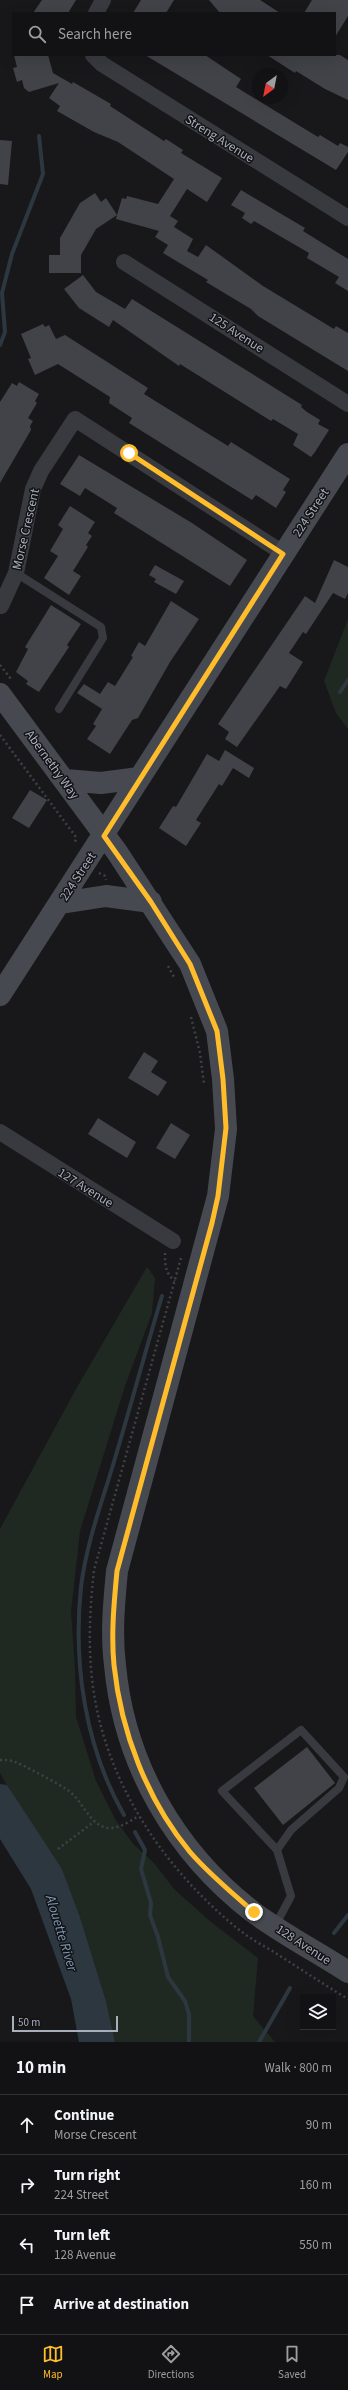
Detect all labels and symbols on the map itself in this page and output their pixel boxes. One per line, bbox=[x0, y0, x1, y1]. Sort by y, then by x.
north arrow bbox=[252, 68, 288, 104]
street label: Streng Avenue bbox=[182, 110, 257, 167]
street label: 125 Avenue bbox=[206, 308, 267, 357]
route start bbox=[120, 444, 138, 462]
street label: 224 Street bbox=[288, 484, 334, 540]
street label: Morse Crescent bbox=[8, 486, 44, 572]
street label: Abernethy Way bbox=[21, 726, 83, 803]
street label: 224 Street bbox=[55, 848, 101, 904]
street label: 127 Avenue bbox=[54, 1164, 117, 1212]
water label: Alouette River bbox=[40, 1892, 82, 1975]
route end bbox=[245, 1903, 263, 1921]
street label: 128 Avenue bbox=[273, 1920, 334, 1969]
scale bar bbox=[12, 2014, 118, 2033]

